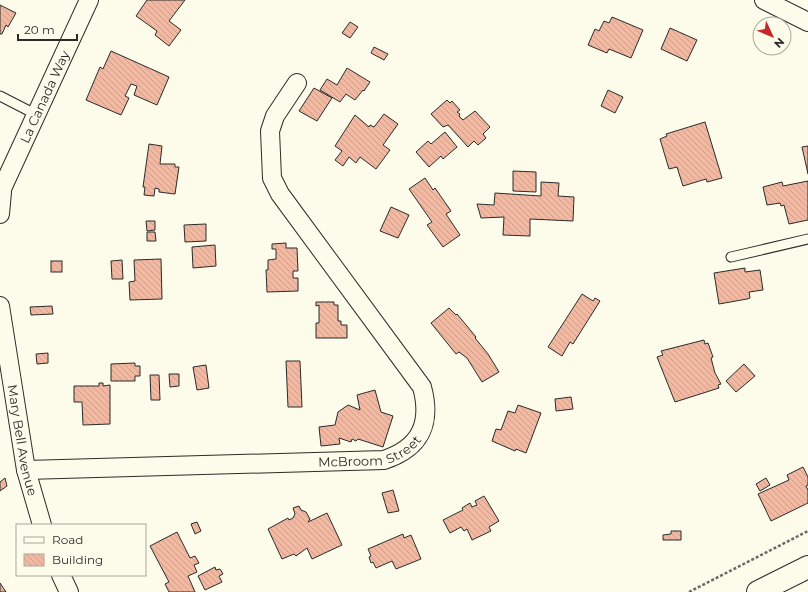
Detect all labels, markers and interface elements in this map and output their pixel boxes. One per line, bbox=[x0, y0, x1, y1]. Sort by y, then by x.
scale bar bbox=[18, 16, 77, 42]
north arrow bbox=[752, 16, 792, 56]
text: 20 m bbox=[24, 22, 55, 37]
text: N bbox=[771, 35, 787, 51]
street label: La Canada Way bbox=[16, 47, 73, 146]
street label: Mary Bell Avenue bbox=[5, 383, 41, 498]
street label: McBroom Street bbox=[318, 432, 424, 470]
legend bbox=[16, 524, 146, 576]
text: Road bbox=[52, 532, 83, 547]
text: Building bbox=[52, 552, 103, 567]

